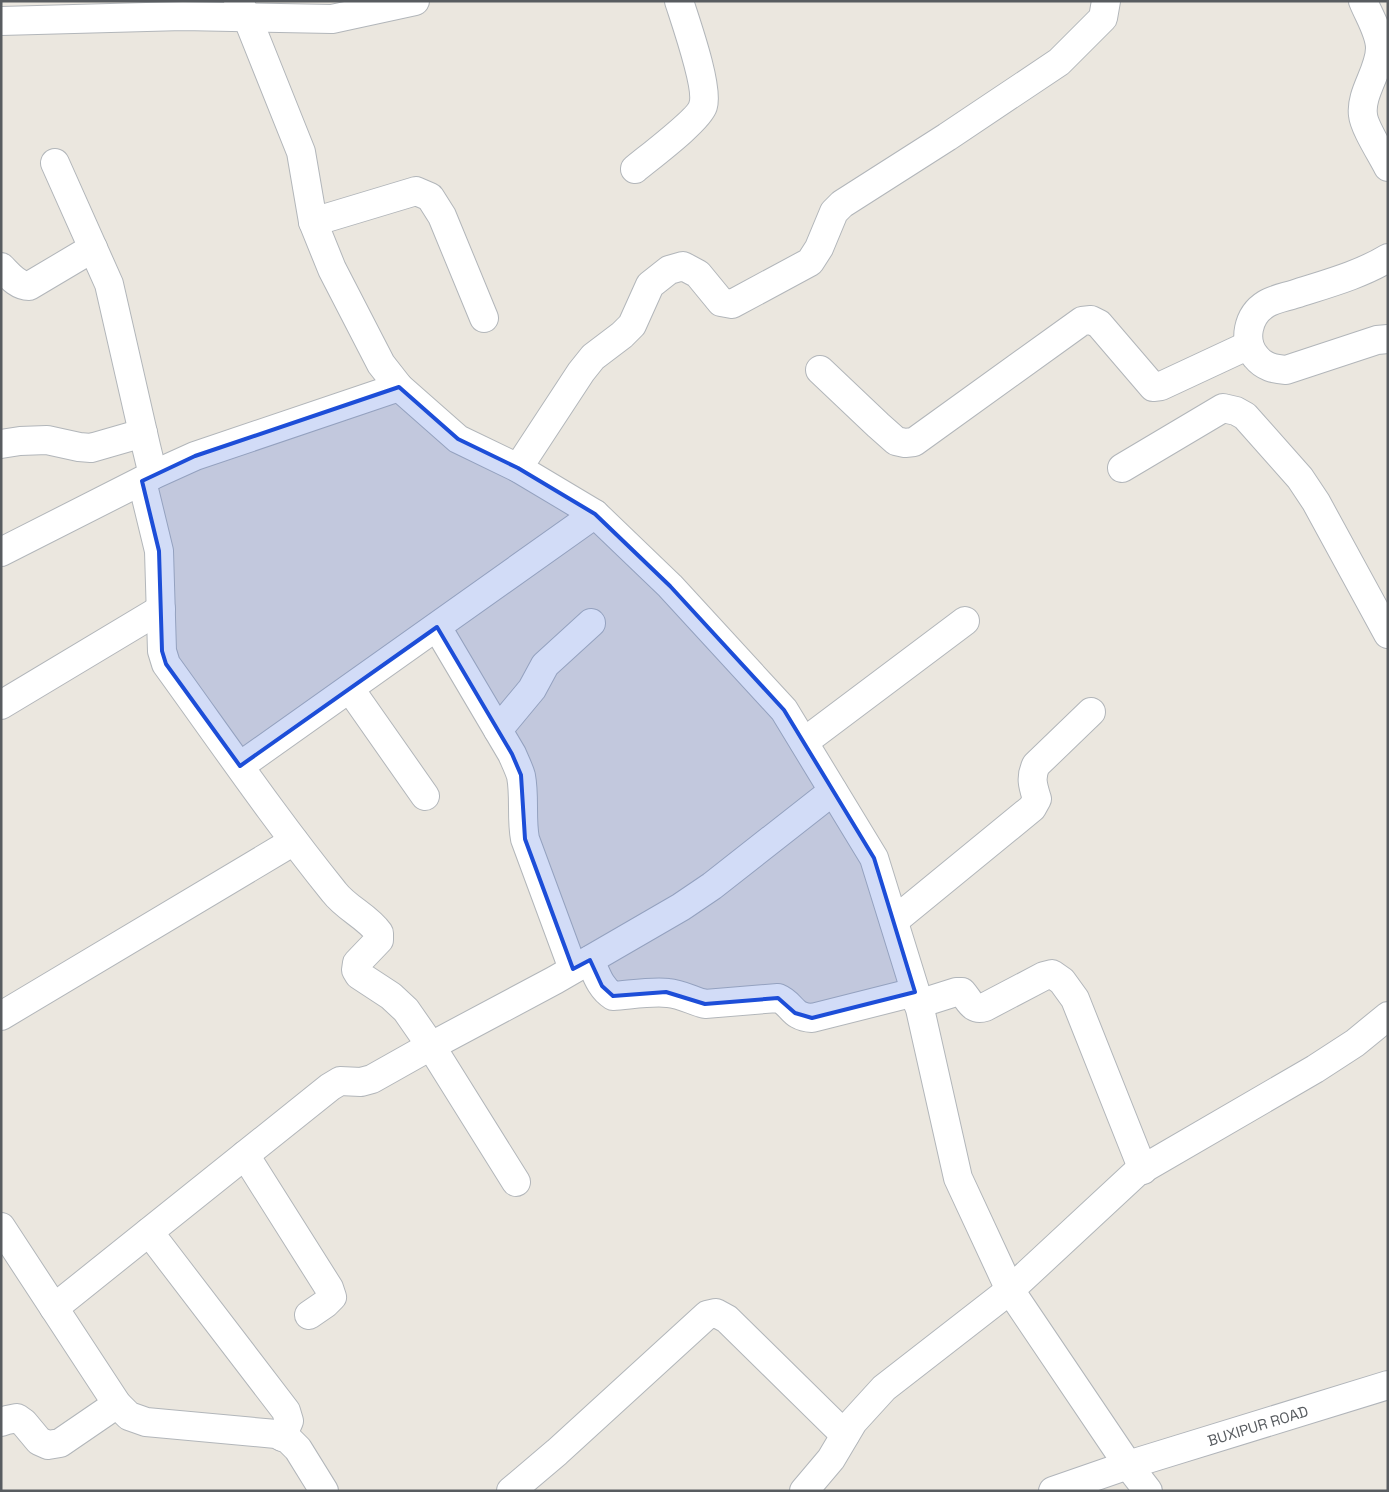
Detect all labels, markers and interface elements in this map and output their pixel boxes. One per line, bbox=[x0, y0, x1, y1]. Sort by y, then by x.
street label: BUXIPUR ROAD bbox=[1205, 1401, 1310, 1450]

